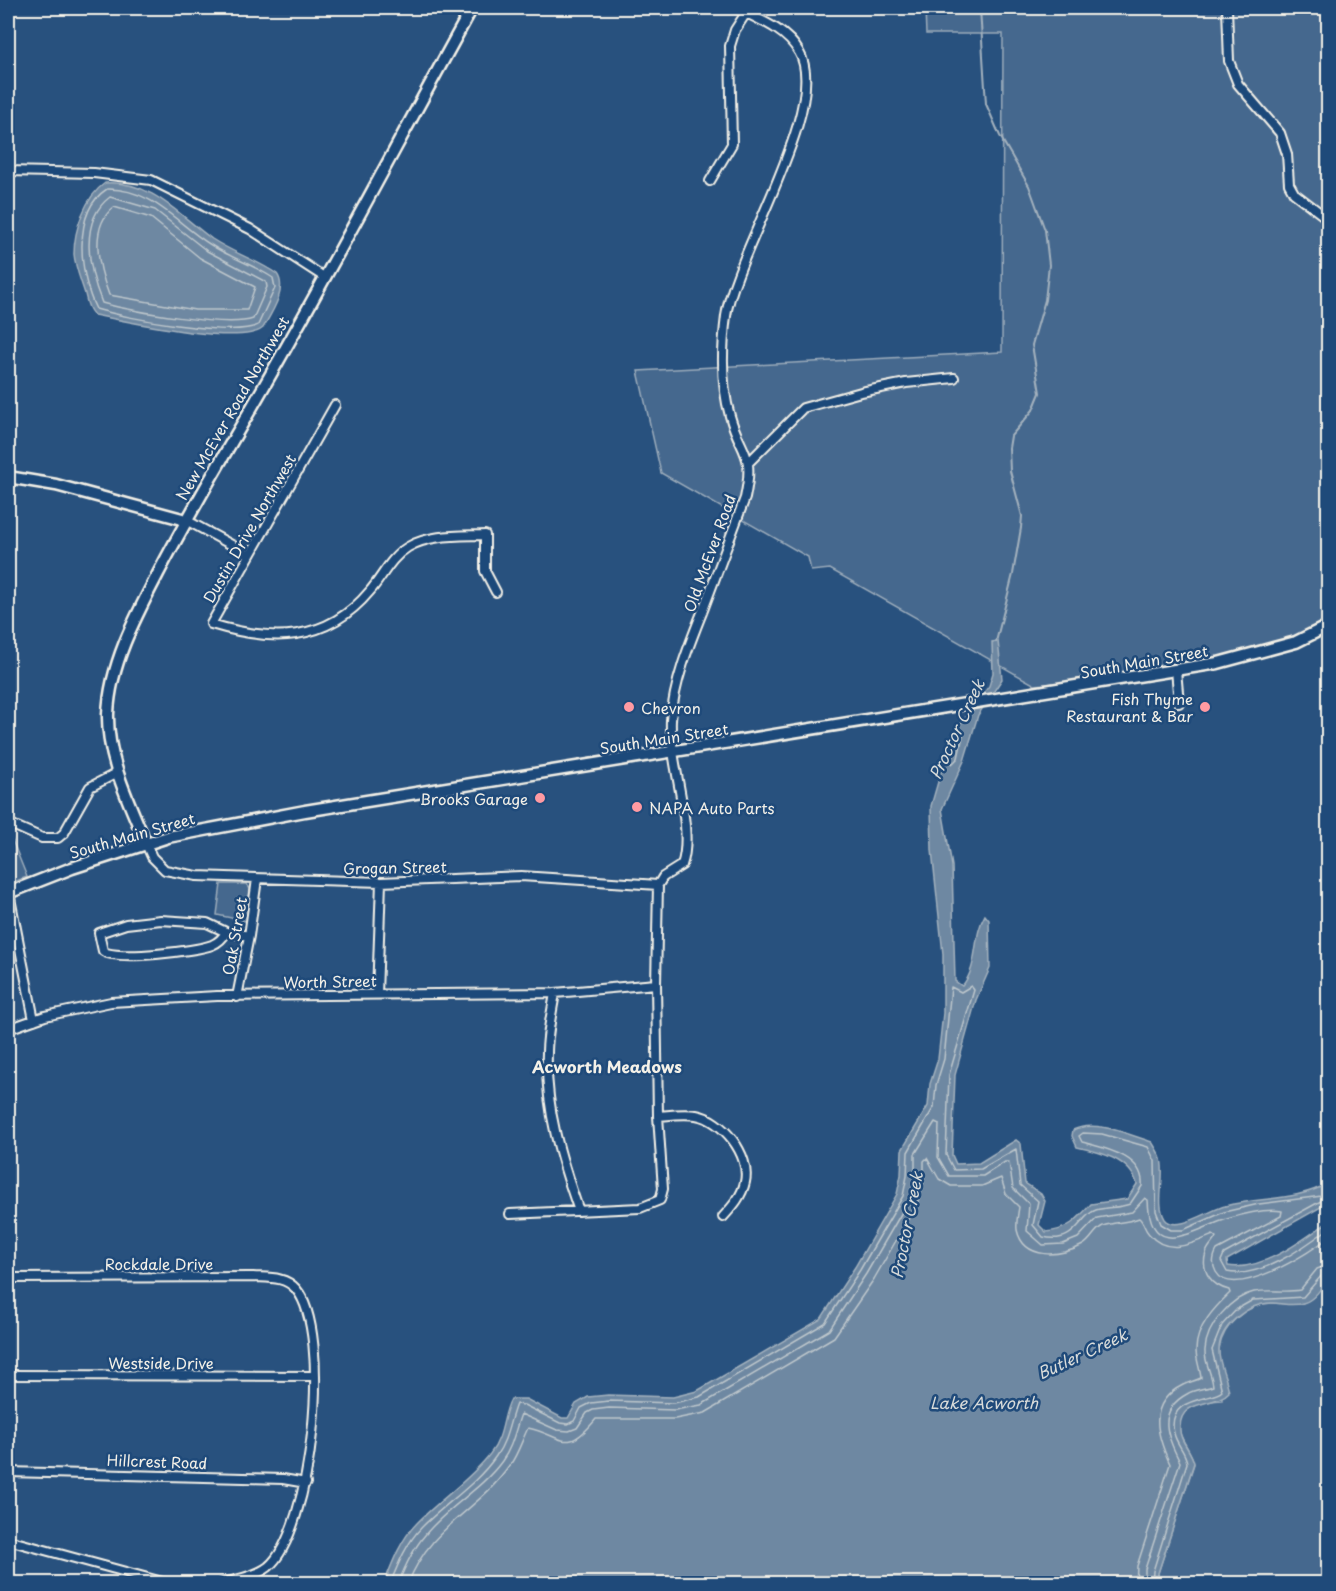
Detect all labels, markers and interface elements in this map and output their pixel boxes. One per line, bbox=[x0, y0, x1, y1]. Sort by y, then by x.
street label: New McEver Road Northwest bbox=[170, 311, 294, 505]
street label: Dustin Drive Northwest bbox=[197, 449, 301, 607]
street label: Old McEver Road bbox=[677, 491, 741, 615]
street label: South Main Street bbox=[1078, 638, 1210, 684]
water label: Proctor Creek bbox=[922, 674, 990, 783]
place label: Fish Thyme Restaurant & Bar bbox=[1066, 687, 1193, 727]
place label: Chevron bbox=[641, 696, 701, 719]
marker: Chevron bbox=[622, 700, 636, 714]
marker: Fish Thyme Restaurant & Bar bbox=[1198, 700, 1212, 714]
street label: South Main Street bbox=[598, 716, 730, 759]
place label: Brooks Garage bbox=[420, 787, 528, 810]
marker: Brooks Garage bbox=[533, 791, 547, 805]
place label: NAPA Auto Parts bbox=[649, 796, 775, 819]
marker: NAPA Auto Parts bbox=[630, 800, 644, 814]
street label: South Main Street bbox=[67, 806, 197, 864]
street label: Grogan Street bbox=[343, 855, 447, 879]
street label: Oak Street bbox=[216, 895, 252, 977]
street label: Worth Street bbox=[283, 969, 377, 993]
district label: Acworth Meadows bbox=[531, 1054, 682, 1078]
water label: Proctor Creek bbox=[884, 1168, 928, 1280]
street label: Rockdale Drive bbox=[105, 1252, 213, 1275]
water label: Butler Creek bbox=[1033, 1321, 1132, 1384]
street label: Westside Drive bbox=[108, 1351, 214, 1374]
water label: Lake Acworth bbox=[930, 1390, 1039, 1414]
street label: Hillcrest Road bbox=[106, 1448, 208, 1474]

